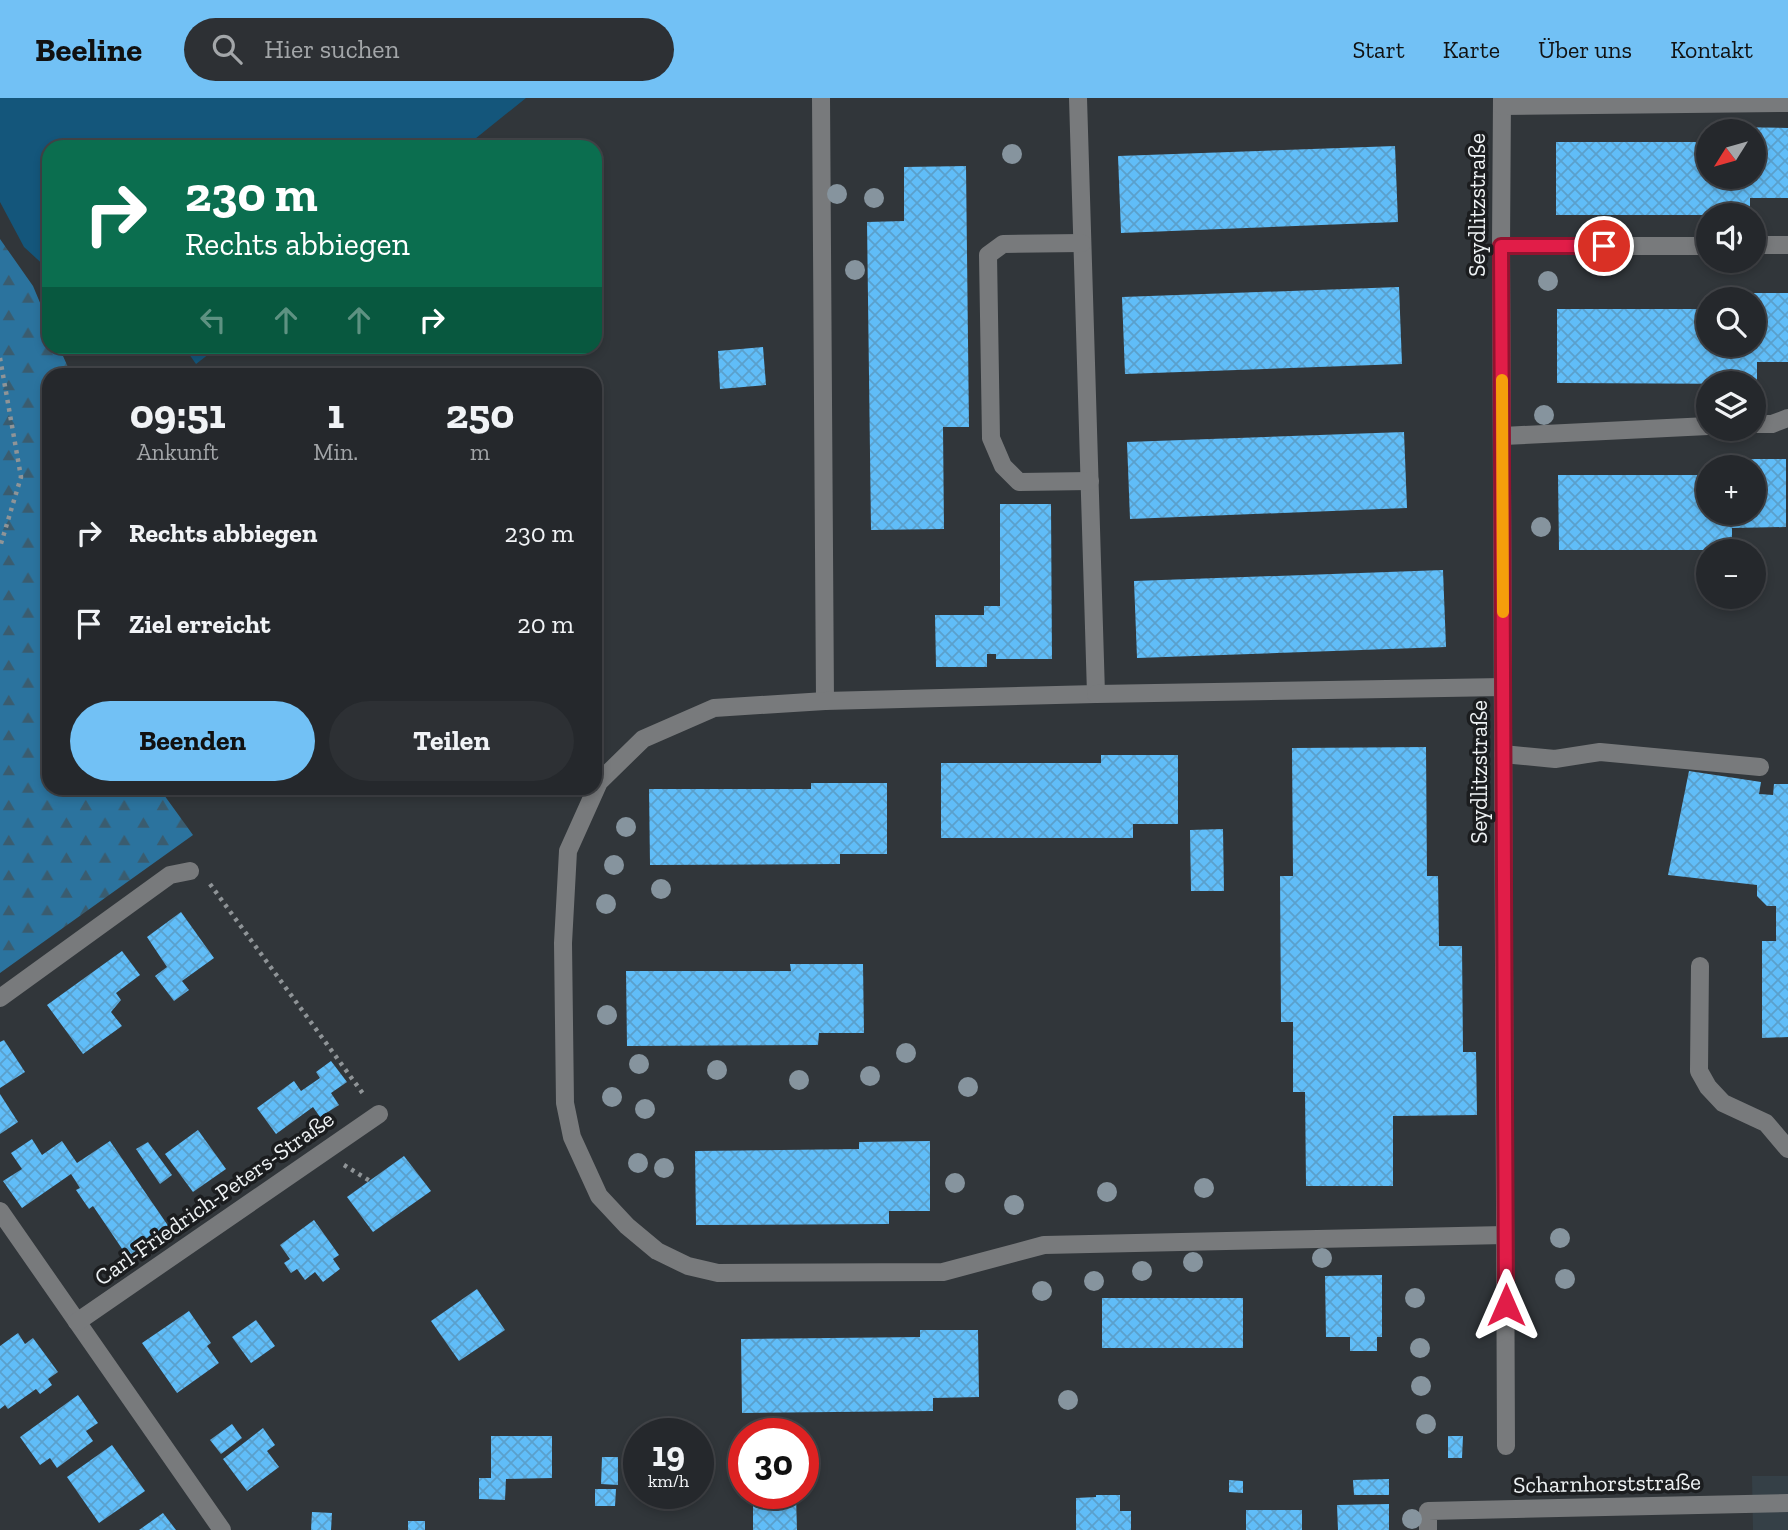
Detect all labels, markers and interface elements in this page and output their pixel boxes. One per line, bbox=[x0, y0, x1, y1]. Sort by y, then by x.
search box bbox=[184, 18, 674, 81]
text: Beeline bbox=[35, 30, 142, 69]
icon: search bbox=[208, 30, 246, 68]
text: Hier suchen bbox=[264, 33, 399, 65]
text: Start bbox=[1352, 35, 1405, 64]
text: Karte bbox=[1443, 35, 1500, 64]
text: Über uns bbox=[1538, 35, 1632, 64]
text: Kontakt bbox=[1670, 35, 1753, 64]
north arrow bbox=[1696, 119, 1766, 189]
map controls bbox=[1696, 119, 1766, 609]
street label: Seydlitzstraße bbox=[1463, 133, 1491, 277]
text: 230 m bbox=[185, 165, 318, 224]
icon: right bbox=[70, 168, 161, 259]
button: sound bbox=[1696, 203, 1766, 273]
pin bbox=[1574, 216, 1634, 276]
text: Rechts abbiegen bbox=[185, 225, 410, 263]
icon: arrive bbox=[1585, 227, 1623, 265]
button: search bbox=[1696, 287, 1766, 357]
icon: left bbox=[194, 301, 232, 339]
icon: ahead bbox=[267, 301, 305, 339]
icon: ahead bbox=[340, 301, 378, 339]
icon: right bbox=[413, 301, 451, 339]
button: layers bbox=[1696, 371, 1766, 441]
text: 09:51 bbox=[130, 388, 226, 439]
text: 1 bbox=[327, 388, 344, 439]
text: 250 bbox=[446, 388, 514, 439]
text: Ankunft bbox=[137, 438, 219, 466]
text: Min. bbox=[313, 438, 358, 466]
text: m bbox=[470, 438, 490, 466]
button: + bbox=[1696, 455, 1766, 525]
icon: right bbox=[70, 514, 108, 552]
text: Rechts abbiegen bbox=[129, 517, 317, 549]
text: 230 m bbox=[505, 517, 574, 549]
button: − bbox=[1696, 539, 1766, 609]
icon: arrive bbox=[70, 605, 108, 643]
text: Ziel erreicht bbox=[129, 608, 270, 640]
text: 20 m bbox=[517, 608, 574, 640]
street label: Seydlitzstraße bbox=[1465, 700, 1493, 844]
button: Beenden bbox=[70, 701, 315, 781]
button: Teilen bbox=[329, 701, 574, 781]
street label: Carl-Friedrich-Peters-Straße bbox=[89, 1105, 339, 1291]
position arrow bbox=[1469, 1268, 1543, 1342]
speed limit sign: 30 bbox=[728, 1418, 819, 1509]
text: 19 bbox=[652, 1433, 685, 1475]
street label: Scharnhorststraße bbox=[1513, 1467, 1701, 1499]
text: km/h bbox=[648, 1470, 689, 1492]

